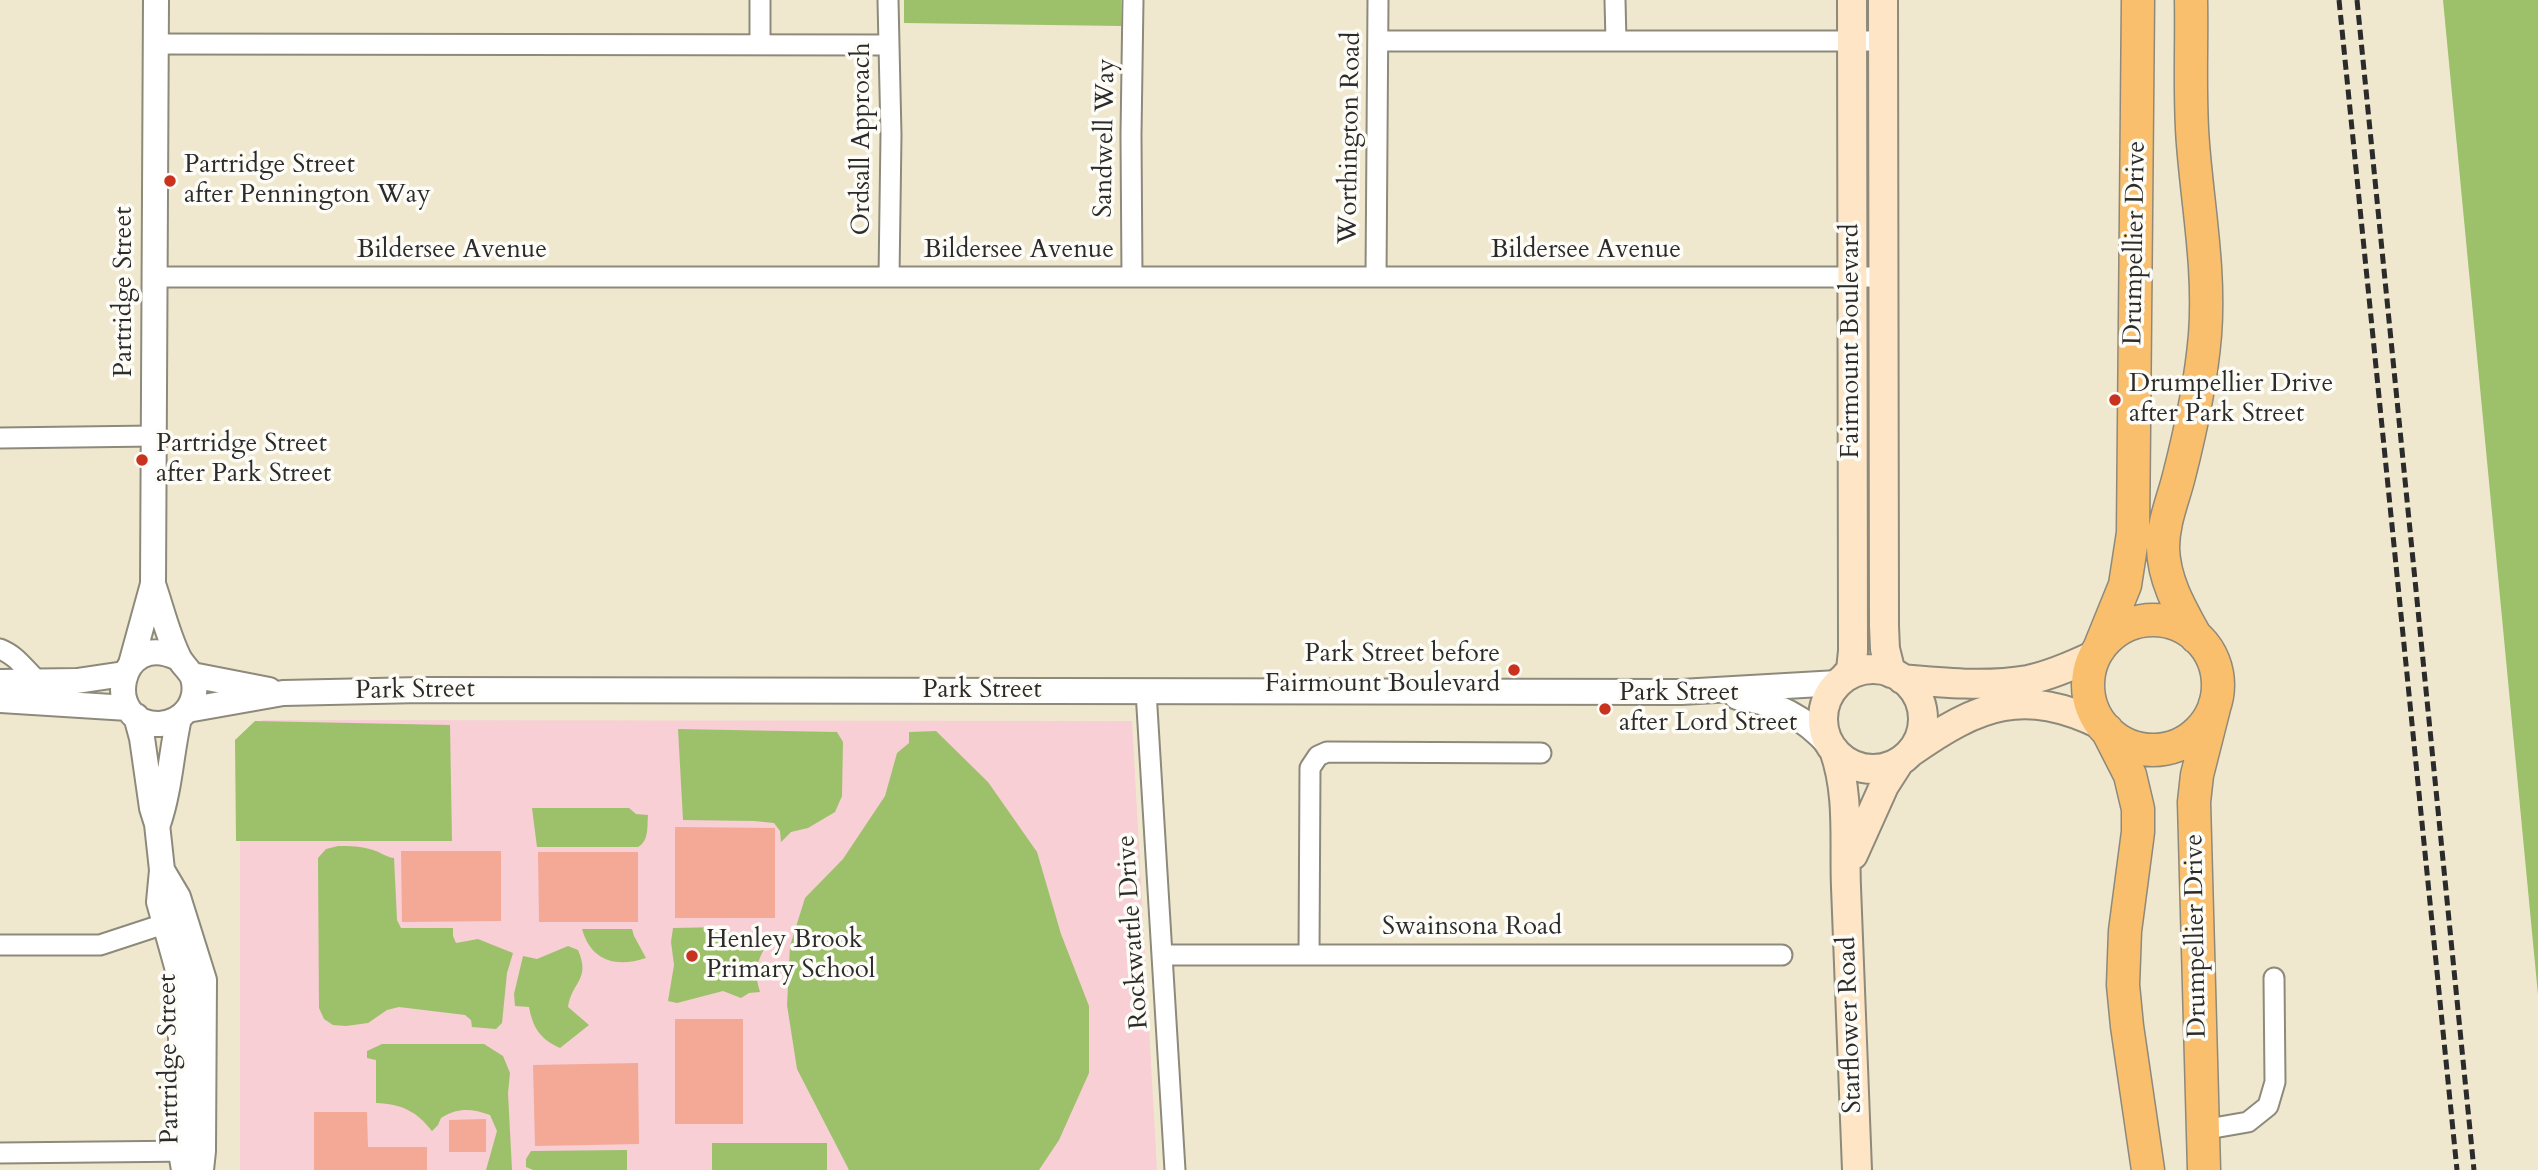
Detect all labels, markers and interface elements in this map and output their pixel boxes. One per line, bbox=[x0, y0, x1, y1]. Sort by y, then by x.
street label: Worthington Road bbox=[1334, 31, 1368, 245]
street label: Ordsall Approach bbox=[847, 42, 879, 236]
street label: Sandwell Way bbox=[1089, 58, 1123, 218]
street label: Drumpellier Drive bbox=[2119, 141, 2153, 345]
place label: Partridge Street after Pennington Way bbox=[184, 150, 431, 212]
marker: Partridge Street after Pennington Way bbox=[162, 173, 178, 189]
street label: Partridge Street bbox=[109, 207, 141, 377]
street label: Fairmount Boulevard bbox=[1836, 223, 1868, 459]
street label: Bildersee Avenue bbox=[357, 235, 547, 267]
street label: Bildersee Avenue bbox=[924, 235, 1114, 267]
street label: Bildersee Avenue bbox=[1491, 235, 1681, 267]
place label: Drumpellier Drive after Park Street bbox=[2129, 369, 2333, 430]
marker: Drumpellier Drive after Park Street bbox=[2107, 392, 2123, 408]
place label: Partridge Street after Park Street bbox=[156, 429, 331, 490]
marker: Partridge Street after Park Street bbox=[134, 452, 150, 468]
place label: Park Street before Fairmount Boulevard bbox=[1265, 639, 1500, 700]
marker: Park Street before Fairmount Boulevard bbox=[1506, 662, 1522, 678]
street label: Park Street bbox=[355, 674, 475, 708]
street label: Park Street bbox=[922, 675, 1042, 707]
place label: Park Street after Lord Street bbox=[1619, 678, 1797, 740]
marker: Park Street after Lord Street bbox=[1597, 701, 1613, 717]
street label: Rockwattle Drive bbox=[1112, 834, 1156, 1030]
street label: Drumpellier Drive bbox=[2180, 834, 2214, 1038]
street label: Swainsona Road bbox=[1382, 912, 1562, 944]
place label: Henley Brook Primary School bbox=[706, 925, 875, 986]
street label: Starflower Road bbox=[1832, 936, 1870, 1114]
marker: Henley Brook Primary School bbox=[684, 948, 700, 964]
street label: Partridge Street bbox=[153, 973, 187, 1145]

